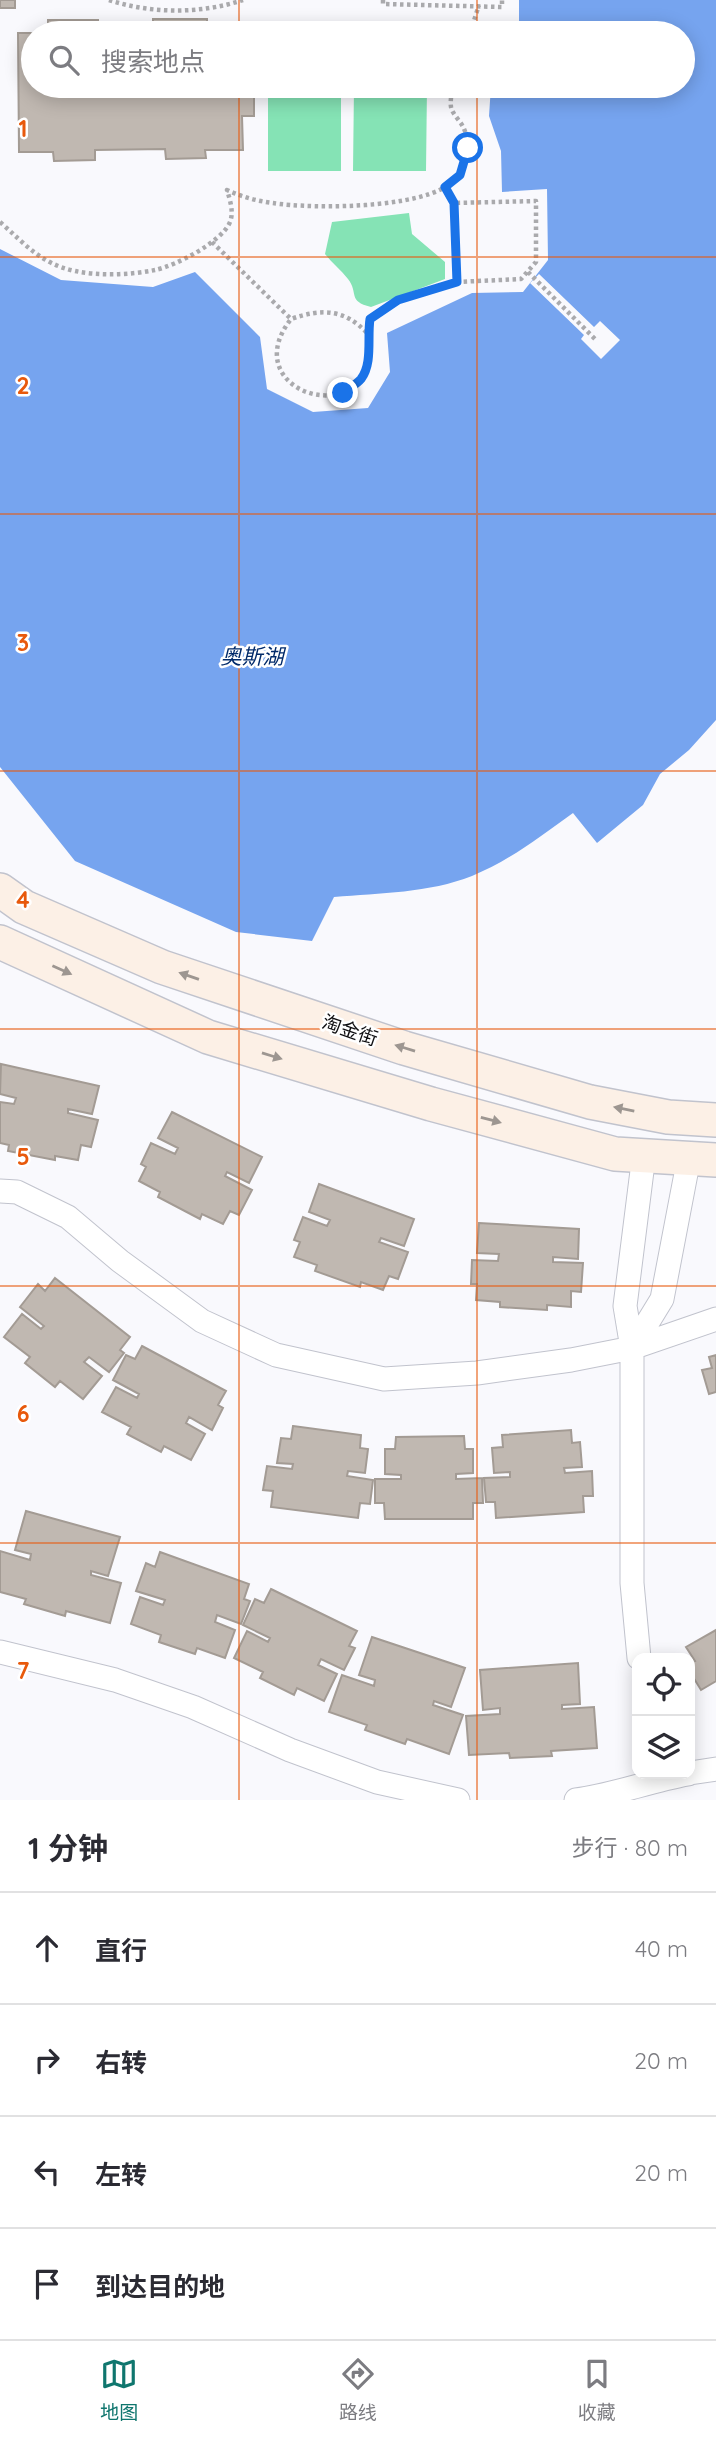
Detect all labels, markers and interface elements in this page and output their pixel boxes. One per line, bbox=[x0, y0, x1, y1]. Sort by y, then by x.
search box bbox=[21, 21, 695, 98]
icon: search bbox=[45, 41, 83, 79]
text: 搜索地点 bbox=[101, 45, 205, 78]
text: 1 bbox=[19, 114, 27, 143]
route start bbox=[452, 132, 483, 163]
text: 2 bbox=[16, 371, 30, 400]
route end bbox=[327, 377, 358, 408]
text: 3 bbox=[17, 628, 29, 657]
water label: 奥斯湖 bbox=[221, 643, 286, 669]
text: 4 bbox=[16, 885, 30, 914]
one-way arrow bbox=[52, 965, 72, 976]
one-way arrow bbox=[179, 970, 200, 981]
street label: 淘金街 bbox=[319, 1009, 381, 1051]
one-way arrow bbox=[394, 1042, 415, 1052]
one-way arrow bbox=[262, 1052, 283, 1062]
one-way arrow bbox=[613, 1103, 635, 1114]
one-way arrow bbox=[480, 1115, 502, 1126]
text: 5 bbox=[16, 1142, 30, 1171]
text: 6 bbox=[17, 1399, 29, 1428]
map controls bbox=[632, 1653, 695, 1779]
button: locate bbox=[632, 1653, 695, 1716]
text: 7 bbox=[17, 1656, 30, 1685]
button: layers bbox=[632, 1716, 695, 1779]
text: 1 分钟 bbox=[28, 1829, 108, 1867]
text: 步行 · 80 m bbox=[572, 1833, 688, 1862]
icon: ahead bbox=[28, 1929, 66, 1967]
text: 直行 bbox=[95, 1934, 147, 1967]
text: 40 m bbox=[635, 1934, 688, 1963]
icon: right bbox=[28, 2041, 66, 2079]
text: 右转 bbox=[95, 2046, 147, 2079]
text: 20 m bbox=[634, 2046, 688, 2075]
icon: left bbox=[28, 2153, 66, 2191]
text: 左转 bbox=[95, 2158, 147, 2191]
text: 20 m bbox=[634, 2158, 688, 2187]
icon: arrive bbox=[28, 2265, 66, 2303]
text: 到达目的地 bbox=[95, 2270, 225, 2303]
tab: 地图 bbox=[100, 2355, 138, 2424]
tab: 路线 bbox=[339, 2355, 377, 2424]
tab: 收藏 bbox=[578, 2355, 616, 2424]

